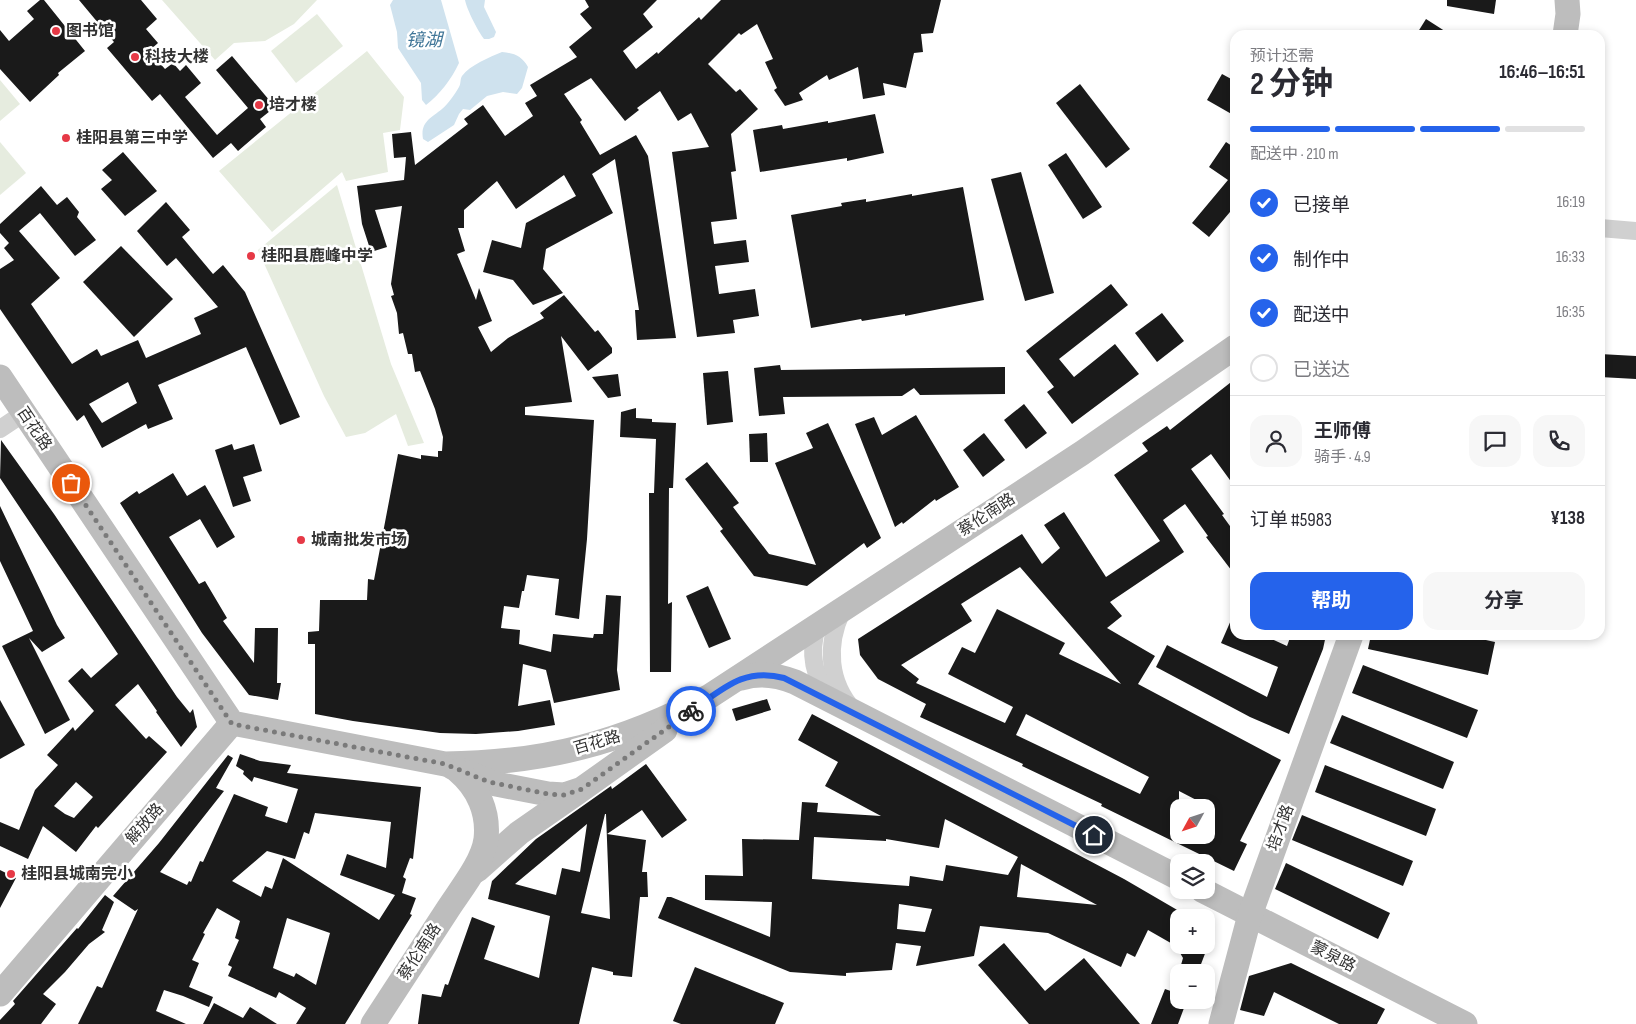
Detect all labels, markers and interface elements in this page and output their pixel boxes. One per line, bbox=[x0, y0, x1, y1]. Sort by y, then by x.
place label: 图书馆 bbox=[66, 22, 114, 41]
marker: 图书馆 bbox=[50, 25, 62, 37]
water label: 镜湖 bbox=[406, 30, 445, 51]
text: 预计还需 bbox=[1250, 47, 1314, 66]
place label: 科技大楼 bbox=[145, 48, 209, 67]
marker: 科技大楼 bbox=[129, 51, 141, 63]
text: 16:46–16:51 bbox=[1499, 61, 1585, 84]
text: 2 分钟 bbox=[1250, 65, 1333, 104]
place label: 培才楼 bbox=[269, 95, 317, 115]
marker: 培才楼 bbox=[253, 99, 265, 111]
place label: 桂阳县第三中学 bbox=[76, 129, 188, 148]
marker: 桂阳县第三中学 bbox=[60, 132, 72, 144]
text: 配送中 · 210 m bbox=[1250, 145, 1338, 164]
icon: check bbox=[1250, 189, 1278, 217]
text: 16:19 bbox=[1557, 193, 1585, 212]
text: 已接单 bbox=[1293, 194, 1350, 217]
icon: check bbox=[1250, 244, 1278, 272]
place label: 桂阳县鹿峰中学 bbox=[261, 246, 373, 266]
text: 16:33 bbox=[1556, 248, 1585, 267]
text: 制作中 bbox=[1293, 249, 1350, 272]
marker: 桂阳县鹿峰中学 bbox=[245, 250, 257, 262]
icon: check bbox=[1250, 299, 1278, 327]
text: 16:35 bbox=[1556, 303, 1585, 322]
text: 配送中 bbox=[1293, 304, 1350, 327]
text: 已送达 bbox=[1293, 359, 1350, 382]
street label: 百花路 bbox=[13, 404, 55, 454]
button: person bbox=[1250, 415, 1302, 467]
button: chat bbox=[1469, 415, 1521, 467]
button: phone bbox=[1533, 415, 1585, 467]
text: 王师傅 bbox=[1314, 420, 1371, 443]
text: 骑手 · 4.9 bbox=[1314, 448, 1371, 467]
pin bbox=[50, 462, 92, 504]
icon: bag bbox=[57, 469, 85, 497]
street label: 蔡伦南路 bbox=[955, 490, 1019, 540]
text: ¥138 bbox=[1550, 507, 1585, 530]
text: 订单 #5983 bbox=[1250, 509, 1332, 532]
place label: 城南批发市场 bbox=[311, 530, 407, 550]
marker: 城南批发市场 bbox=[295, 534, 307, 546]
button: 帮助 bbox=[1250, 572, 1413, 630]
button: 分享 bbox=[1423, 572, 1585, 630]
courier bbox=[666, 686, 716, 736]
icon: bike bbox=[677, 697, 705, 725]
street label: 百花路 bbox=[571, 727, 623, 759]
north arrow bbox=[1170, 799, 1215, 844]
map controls bbox=[1170, 799, 1215, 1009]
street label: 解放路 bbox=[122, 800, 168, 848]
street label: 培才路 bbox=[1264, 802, 1298, 854]
pin bbox=[1073, 814, 1115, 856]
icon: home bbox=[1080, 821, 1108, 849]
button: layers bbox=[1170, 854, 1215, 899]
place label: 桂阳县城南完小 bbox=[21, 864, 133, 884]
marker: 桂阳县城南完小 bbox=[5, 868, 17, 880]
button: + bbox=[1170, 909, 1215, 954]
street label: 蔡伦南路 bbox=[395, 920, 445, 984]
street label: 蒙泉路 bbox=[1307, 938, 1359, 976]
button: − bbox=[1170, 964, 1215, 1009]

